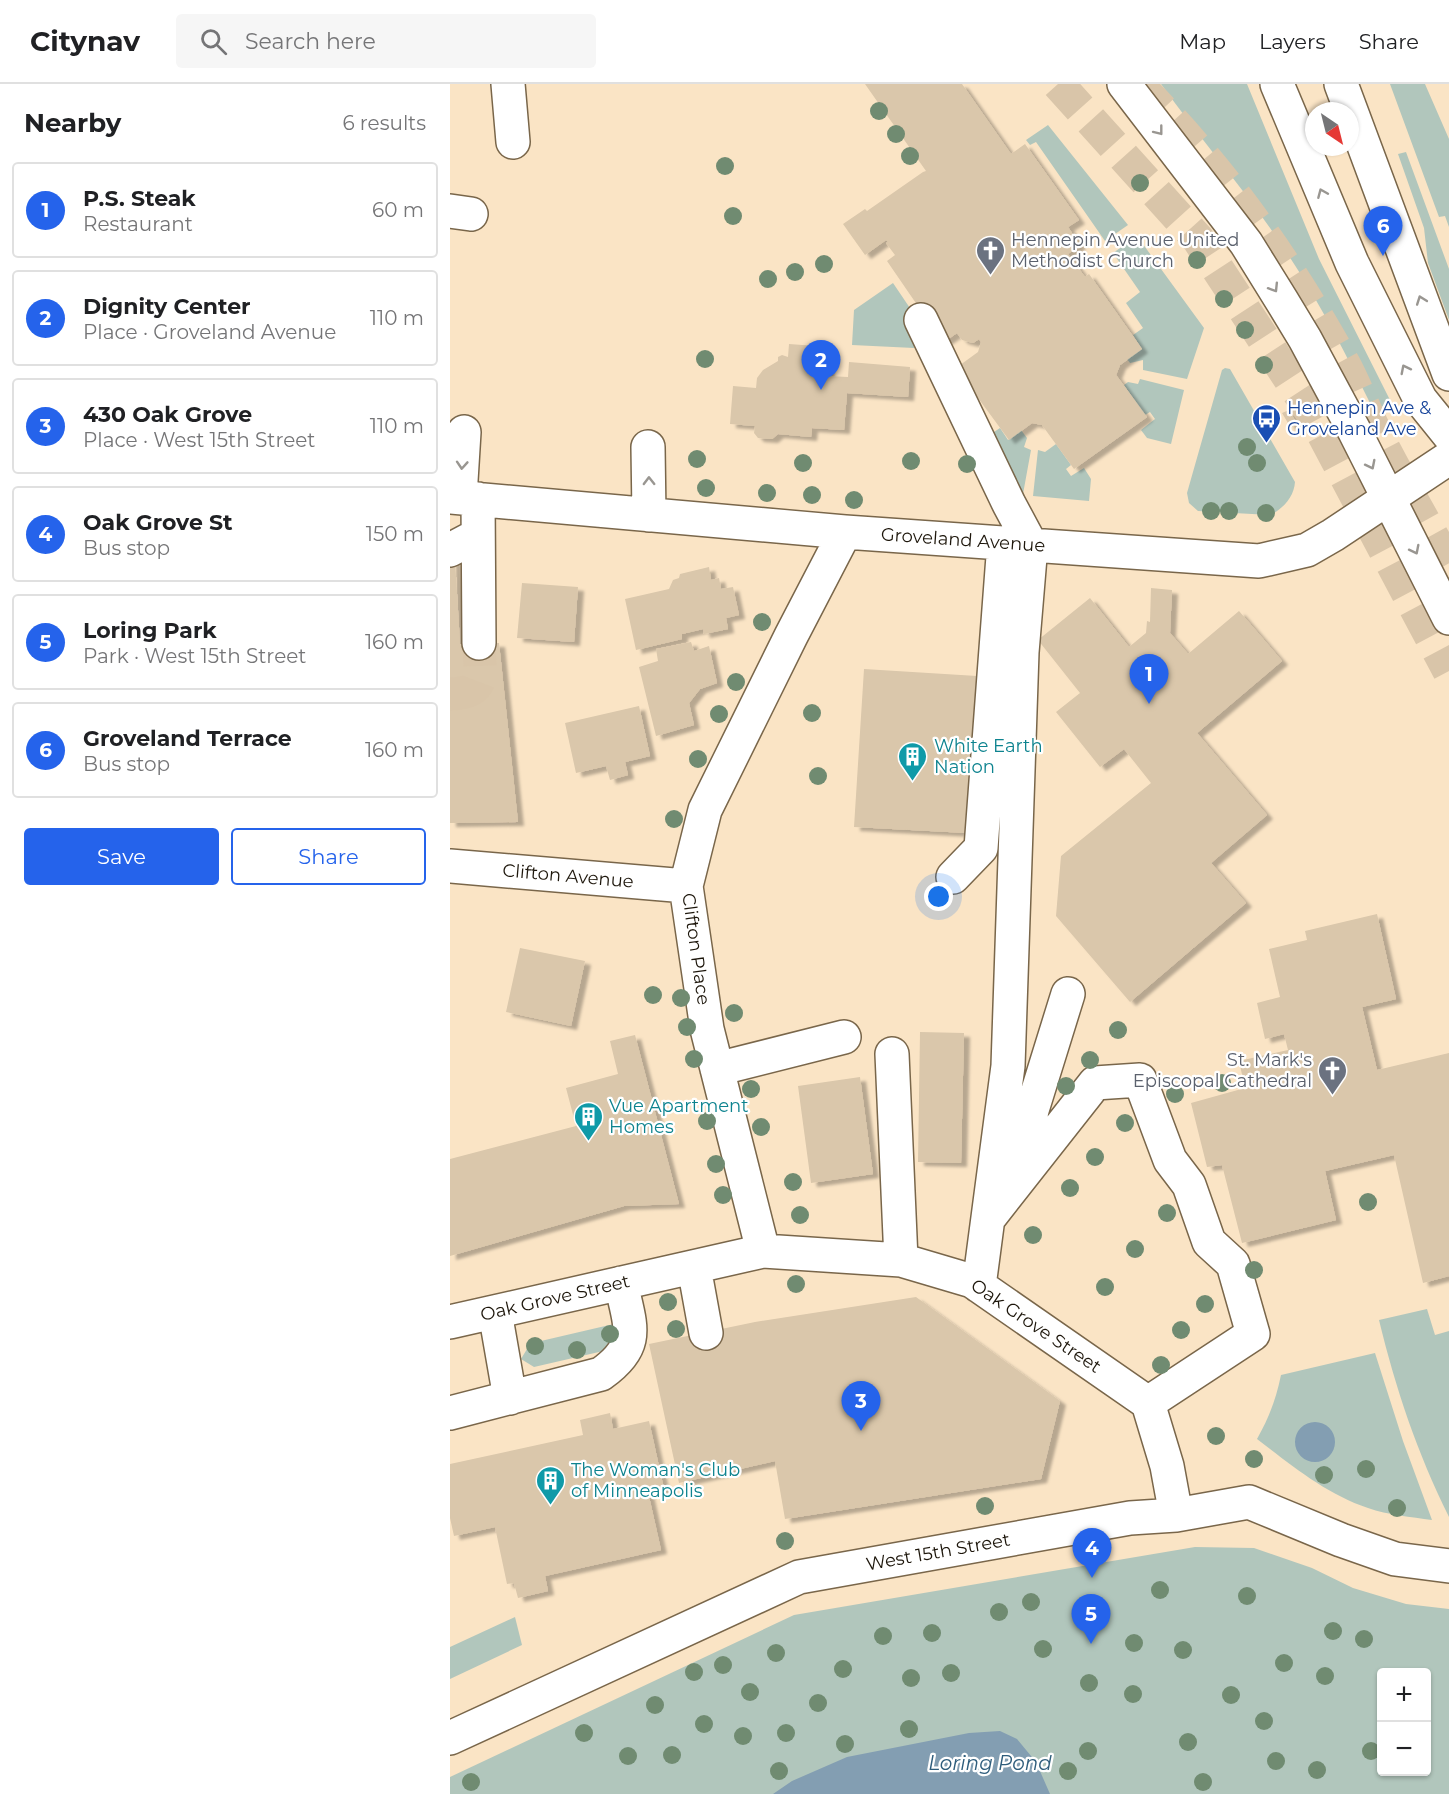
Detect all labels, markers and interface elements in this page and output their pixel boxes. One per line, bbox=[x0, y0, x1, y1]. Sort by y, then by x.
search box bbox=[176, 14, 596, 68]
text: Citynav bbox=[30, 24, 140, 58]
icon: search bbox=[197, 25, 230, 58]
text: Search here bbox=[245, 28, 376, 55]
text: Map bbox=[1179, 29, 1226, 54]
text: Layers bbox=[1259, 29, 1326, 54]
text: Share bbox=[1359, 29, 1419, 54]
north arrow bbox=[1305, 102, 1359, 156]
text: Nearby bbox=[24, 107, 121, 139]
text: 6 results bbox=[342, 111, 426, 135]
one-way arrow bbox=[1152, 124, 1163, 135]
text: P.S. Steak bbox=[83, 185, 196, 212]
one-way arrow bbox=[1317, 188, 1329, 199]
text: 1 bbox=[42, 198, 49, 222]
text: 60 m bbox=[372, 198, 424, 222]
pin: 6 bbox=[1364, 206, 1402, 256]
text: Restaurant bbox=[83, 212, 193, 236]
place label: Hennepin Avenue United Methodist Church bbox=[1011, 229, 1239, 272]
church icon: Hennepin Avenue United Methodist Church bbox=[974, 234, 1006, 276]
one-way arrow bbox=[1267, 282, 1279, 292]
text: Dignity Center bbox=[83, 293, 251, 320]
one-way arrow bbox=[1416, 295, 1429, 305]
text: 2 bbox=[40, 306, 51, 330]
text: 110 m bbox=[370, 306, 424, 330]
text: Place · Groveland Avenue bbox=[83, 320, 336, 344]
pin: 2 bbox=[802, 340, 841, 390]
one-way arrow bbox=[1401, 365, 1412, 375]
place label: Hennepin Ave & Groveland Ave bbox=[1287, 397, 1431, 440]
text: 430 Oak Grove bbox=[83, 401, 252, 428]
bus stop icon: Hennepin Ave & Groveland Ave bbox=[1250, 402, 1282, 444]
text: 3 bbox=[40, 414, 51, 438]
text: 110 m bbox=[370, 414, 424, 438]
text: Place · West 15th Street bbox=[83, 428, 315, 452]
one-way arrow bbox=[1364, 458, 1376, 469]
one-way arrow bbox=[456, 460, 469, 469]
one-way arrow bbox=[642, 476, 655, 485]
text: Oak Grove St bbox=[83, 509, 233, 536]
text: 4 bbox=[39, 522, 52, 546]
text: 150 m bbox=[366, 522, 424, 546]
street label: Groveland Avenue bbox=[880, 523, 1046, 557]
text: Bus stop bbox=[83, 536, 170, 560]
one-way arrow bbox=[1408, 544, 1419, 555]
text: Loring Park bbox=[83, 617, 217, 644]
text: 5 bbox=[40, 630, 51, 654]
text: 160 m bbox=[365, 630, 424, 654]
text: Park · West 15th Street bbox=[83, 644, 306, 668]
pin: 1 bbox=[1130, 654, 1168, 704]
text: Groveland Terrace bbox=[83, 725, 292, 752]
place label: White Earth Nation bbox=[934, 735, 1043, 778]
text: 6 bbox=[39, 738, 52, 762]
text: 160 m bbox=[365, 738, 424, 762]
building icon: White Earth Nation bbox=[897, 740, 929, 782]
text: Bus stop bbox=[83, 752, 170, 776]
button: Save bbox=[24, 828, 219, 885]
button: Share bbox=[231, 828, 426, 885]
street label: Clifton Avenue bbox=[501, 859, 635, 893]
your location bbox=[924, 882, 953, 911]
street label: Clifton Place bbox=[677, 892, 715, 1007]
place label: St. Mark's Episcopal Cathedral bbox=[1133, 1049, 1312, 1092]
church icon: St. Mark's Episcopal Cathedral bbox=[1317, 1054, 1349, 1096]
place label: Vue Apartment Homes bbox=[609, 1095, 749, 1138]
building icon: Vue Apartment Homes bbox=[572, 1100, 604, 1142]
street label: Oak Grove Street bbox=[478, 1270, 632, 1326]
street label: Oak Grove Street bbox=[967, 1274, 1105, 1378]
pin: 3 bbox=[842, 1382, 880, 1431]
place label: The Woman's Club of Minneapolis bbox=[571, 1459, 740, 1502]
building icon: The Woman's Club of Minneapolis bbox=[534, 1464, 566, 1506]
street label: West 15th Street bbox=[864, 1528, 1012, 1576]
pin: 4 bbox=[1072, 1528, 1112, 1578]
pin: 5 bbox=[1072, 1594, 1110, 1644]
map controls bbox=[1377, 1668, 1431, 1776]
button: + bbox=[1377, 1668, 1431, 1722]
button: − bbox=[1377, 1722, 1431, 1776]
water label: Loring Pond bbox=[928, 1751, 1052, 1775]

